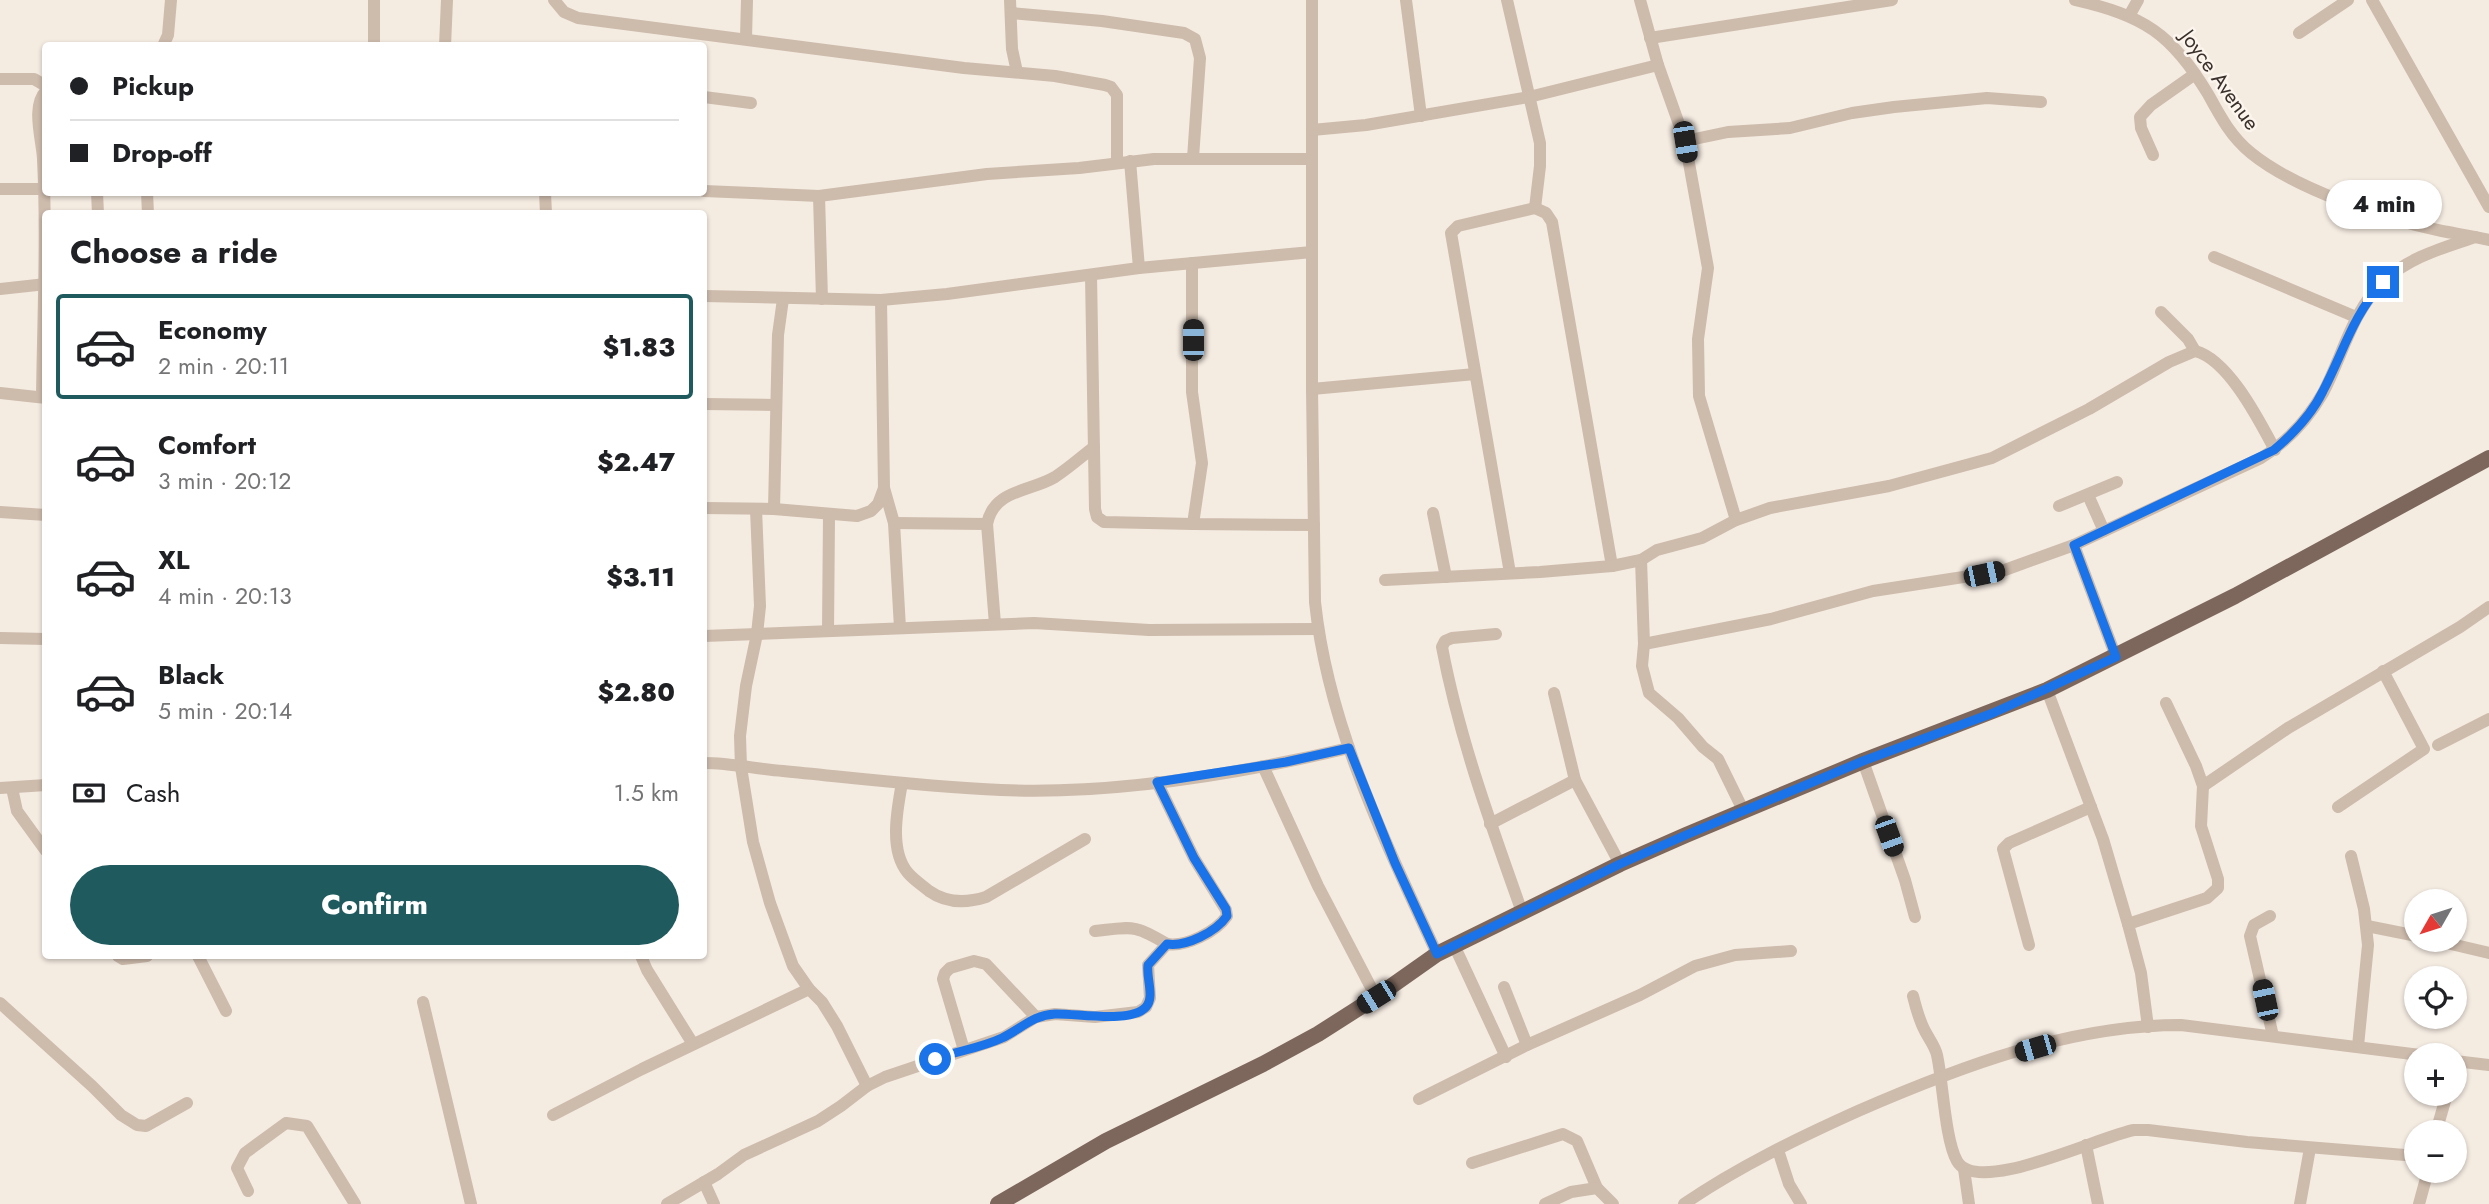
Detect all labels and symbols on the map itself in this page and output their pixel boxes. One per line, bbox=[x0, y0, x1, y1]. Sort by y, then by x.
street label: Joyce Avenue bbox=[2172, 21, 2267, 137]
car bbox=[1672, 120, 1699, 164]
callout: 4 min bbox=[2325, 180, 2441, 230]
route end bbox=[2367, 266, 2399, 298]
car bbox=[1183, 319, 1204, 361]
car bbox=[1962, 559, 2007, 589]
car bbox=[1872, 813, 1907, 859]
north arrow bbox=[2404, 889, 2468, 952]
car bbox=[1353, 977, 1400, 1017]
car bbox=[2251, 977, 2280, 1023]
car bbox=[2012, 1032, 2059, 1064]
route start bbox=[919, 1043, 951, 1075]

